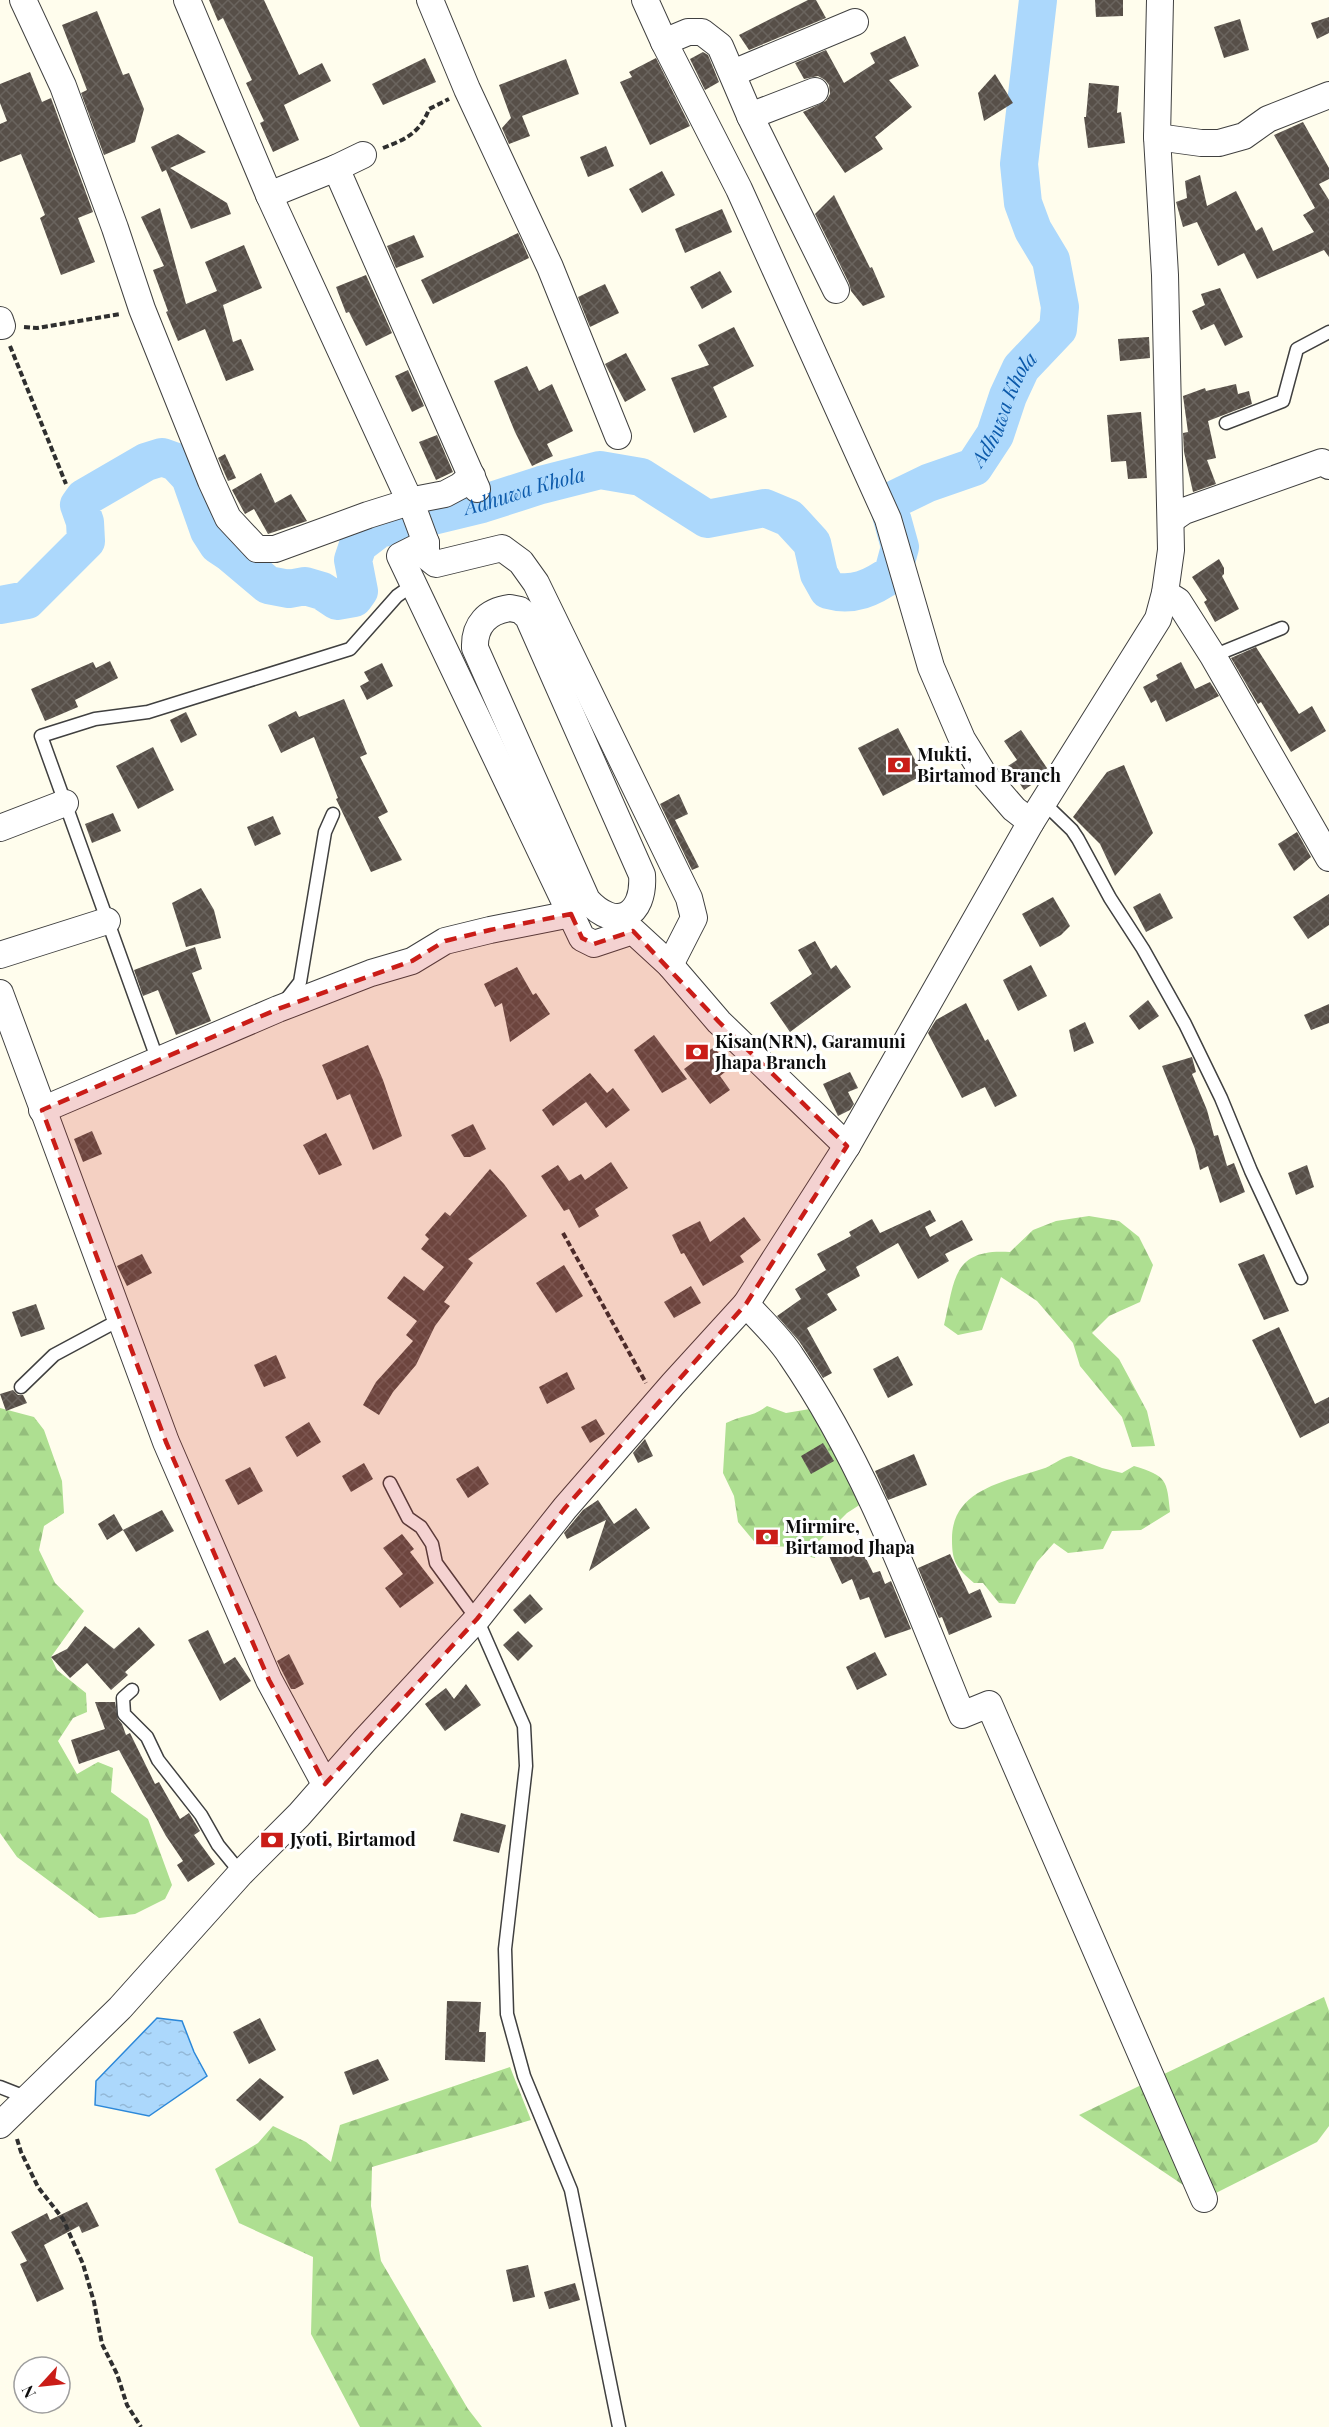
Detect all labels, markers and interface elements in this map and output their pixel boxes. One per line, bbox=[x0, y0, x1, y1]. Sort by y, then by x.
water label: Adhuwa Khola bbox=[962, 345, 1042, 472]
water label: Adhuwa Khola bbox=[459, 459, 588, 520]
place label: Mukti, Birtamod Branch bbox=[917, 742, 1061, 787]
bank icon: Mukti, Birtamod Branch bbox=[886, 752, 912, 778]
place label: Kisan(NRN), Garamuni Jhapa Branch bbox=[714, 1029, 906, 1074]
bank icon: Kisan(NRN), Garamuni Jhapa Branch bbox=[684, 1039, 710, 1065]
place label: Mirmire, Birtamod Jhapa bbox=[785, 1514, 916, 1559]
bank icon: Mirmire, Birtamod Jhapa bbox=[754, 1524, 780, 1550]
bank icon: Jyoti, Birtamod bbox=[259, 1827, 285, 1853]
place label: Jyoti, Birtamod bbox=[289, 1827, 416, 1851]
north arrow bbox=[12, 2355, 72, 2415]
text: N bbox=[16, 2382, 40, 2402]

